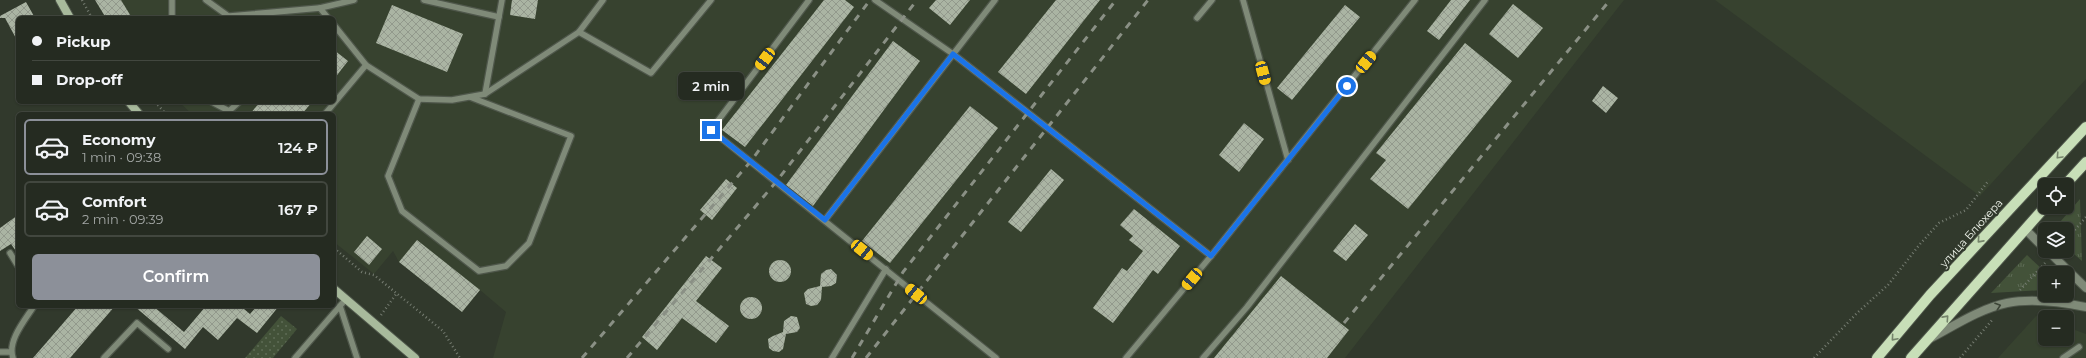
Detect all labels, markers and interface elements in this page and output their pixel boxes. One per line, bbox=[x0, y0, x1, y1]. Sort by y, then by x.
text: Pickup bbox=[56, 32, 111, 51]
car bbox=[753, 46, 777, 72]
car bbox=[1354, 49, 1378, 75]
car bbox=[1254, 60, 1272, 86]
text: Drop-off bbox=[56, 70, 123, 89]
callout: 2 min bbox=[678, 72, 744, 100]
route start bbox=[1338, 77, 1356, 95]
text: 2 min bbox=[692, 78, 730, 94]
route end bbox=[702, 121, 720, 139]
icon: car bbox=[34, 129, 70, 165]
text: Economy bbox=[82, 130, 155, 149]
text: 124 ₽ bbox=[278, 138, 318, 157]
text: 1 min · 09:38 bbox=[82, 149, 161, 165]
one-way arrow bbox=[2056, 151, 2064, 159]
map controls bbox=[2038, 178, 2074, 346]
button: locate bbox=[2038, 178, 2074, 214]
icon: car bbox=[34, 191, 70, 227]
text: Comfort bbox=[82, 192, 147, 211]
street label: улица Блюхера bbox=[1936, 196, 2006, 271]
text: 167 ₽ bbox=[278, 200, 318, 219]
text: 2 min · 09:39 bbox=[82, 211, 163, 227]
button: layers bbox=[2038, 222, 2074, 258]
one-way arrow bbox=[1978, 235, 1985, 243]
car bbox=[849, 238, 875, 262]
button: Confirm bbox=[32, 254, 320, 300]
car bbox=[1180, 266, 1204, 292]
button: + bbox=[2038, 266, 2074, 302]
car bbox=[903, 282, 929, 306]
one-way arrow bbox=[1994, 302, 2001, 311]
button: − bbox=[2038, 310, 2074, 346]
one-way arrow bbox=[1941, 315, 1948, 323]
one-way arrow bbox=[1892, 333, 1899, 340]

